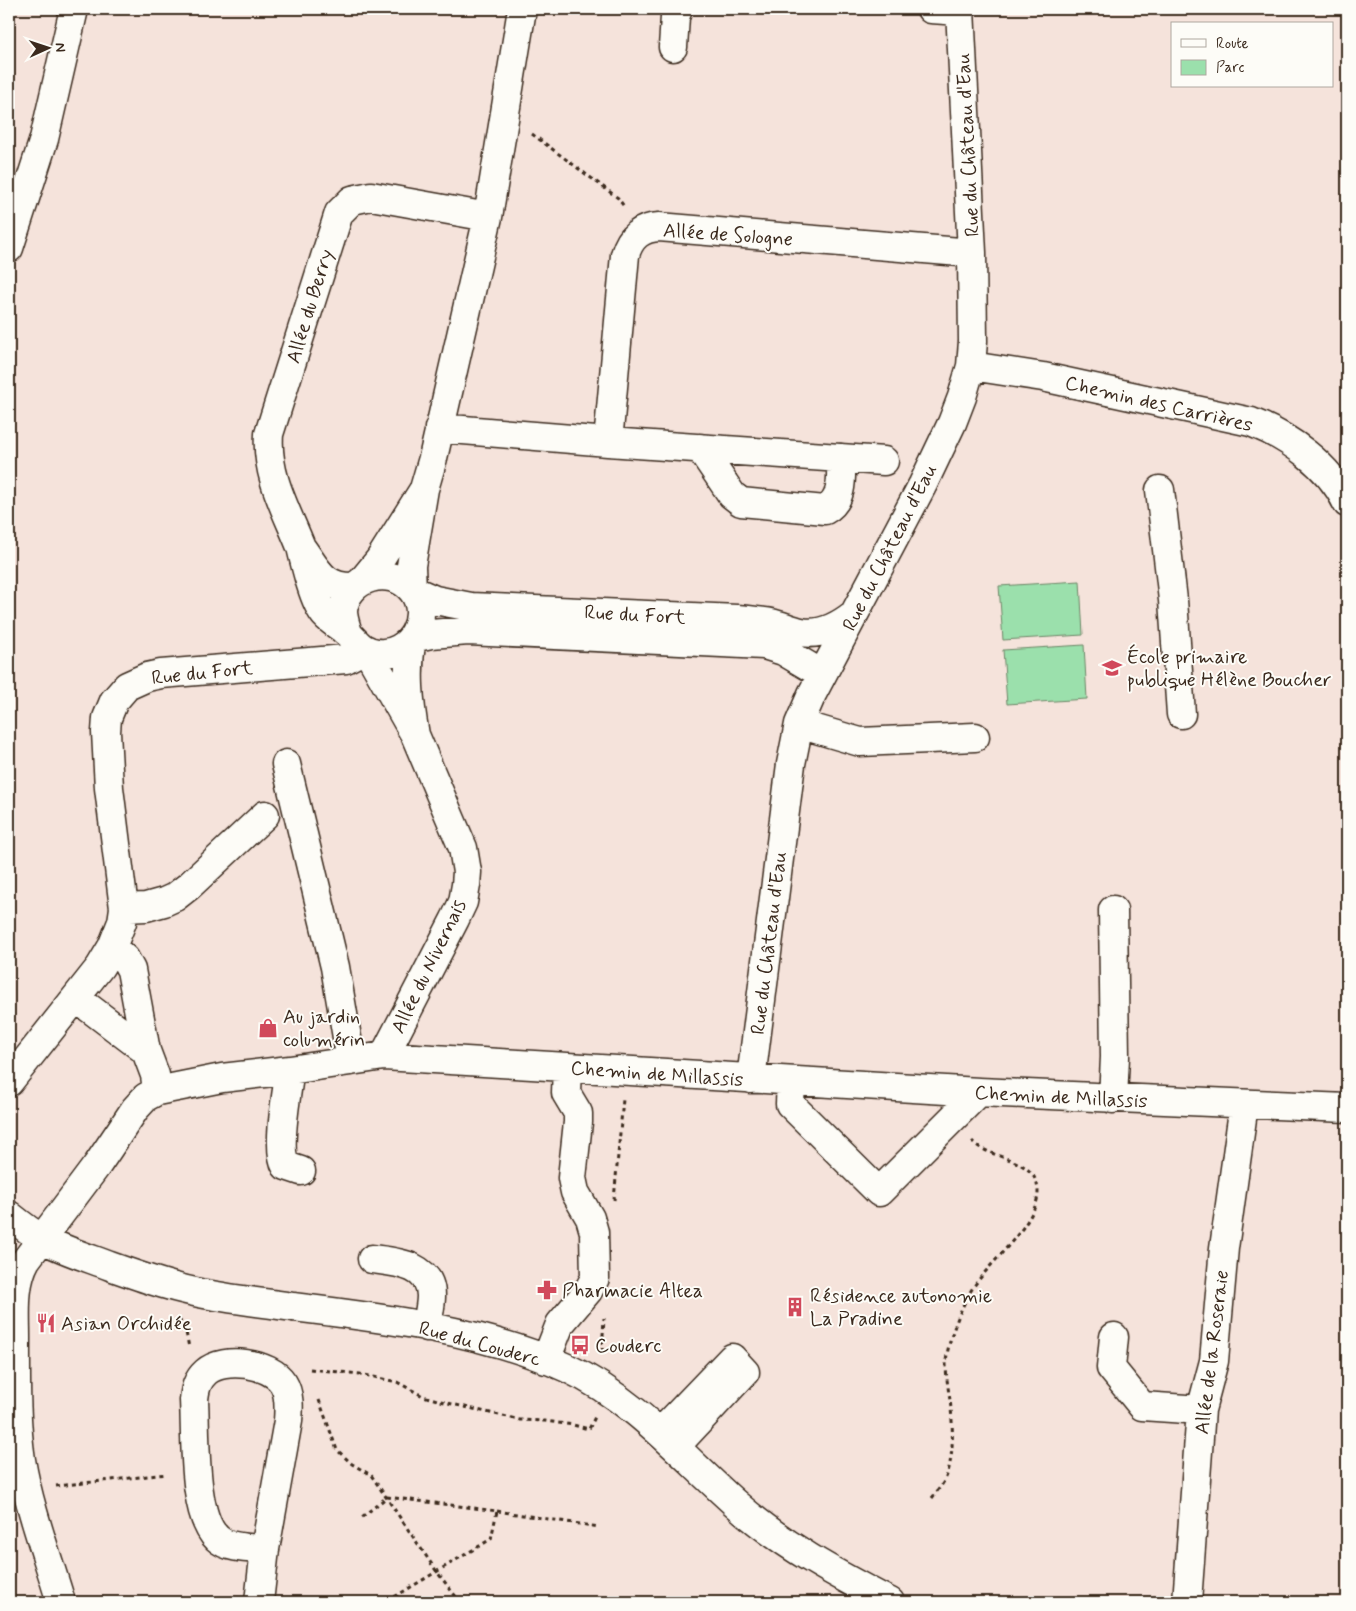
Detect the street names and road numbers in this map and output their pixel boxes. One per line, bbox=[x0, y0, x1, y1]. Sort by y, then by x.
street label: Rue du Château d'Eau bbox=[950, 52, 987, 238]
street label: Allée de Sologne bbox=[662, 217, 794, 253]
street label: Allée du Berry bbox=[280, 246, 341, 367]
street label: Chemin des Carrières bbox=[1062, 370, 1255, 439]
street label: Rue du Château d'Eau bbox=[836, 459, 944, 636]
street label: Rue du Fort bbox=[583, 599, 687, 632]
street label: Rue du Fort bbox=[150, 655, 254, 692]
street label: Rue du Château d'Eau bbox=[745, 850, 794, 1036]
street label: Allée du Nivernais bbox=[385, 895, 474, 1038]
street label: Chemin de Millassis bbox=[570, 1055, 744, 1094]
street label: Chemin de Millassis bbox=[974, 1079, 1148, 1116]
street label: Allée de la Roseraie bbox=[1189, 1268, 1236, 1436]
street label: Rue du Couderc bbox=[416, 1315, 544, 1374]

